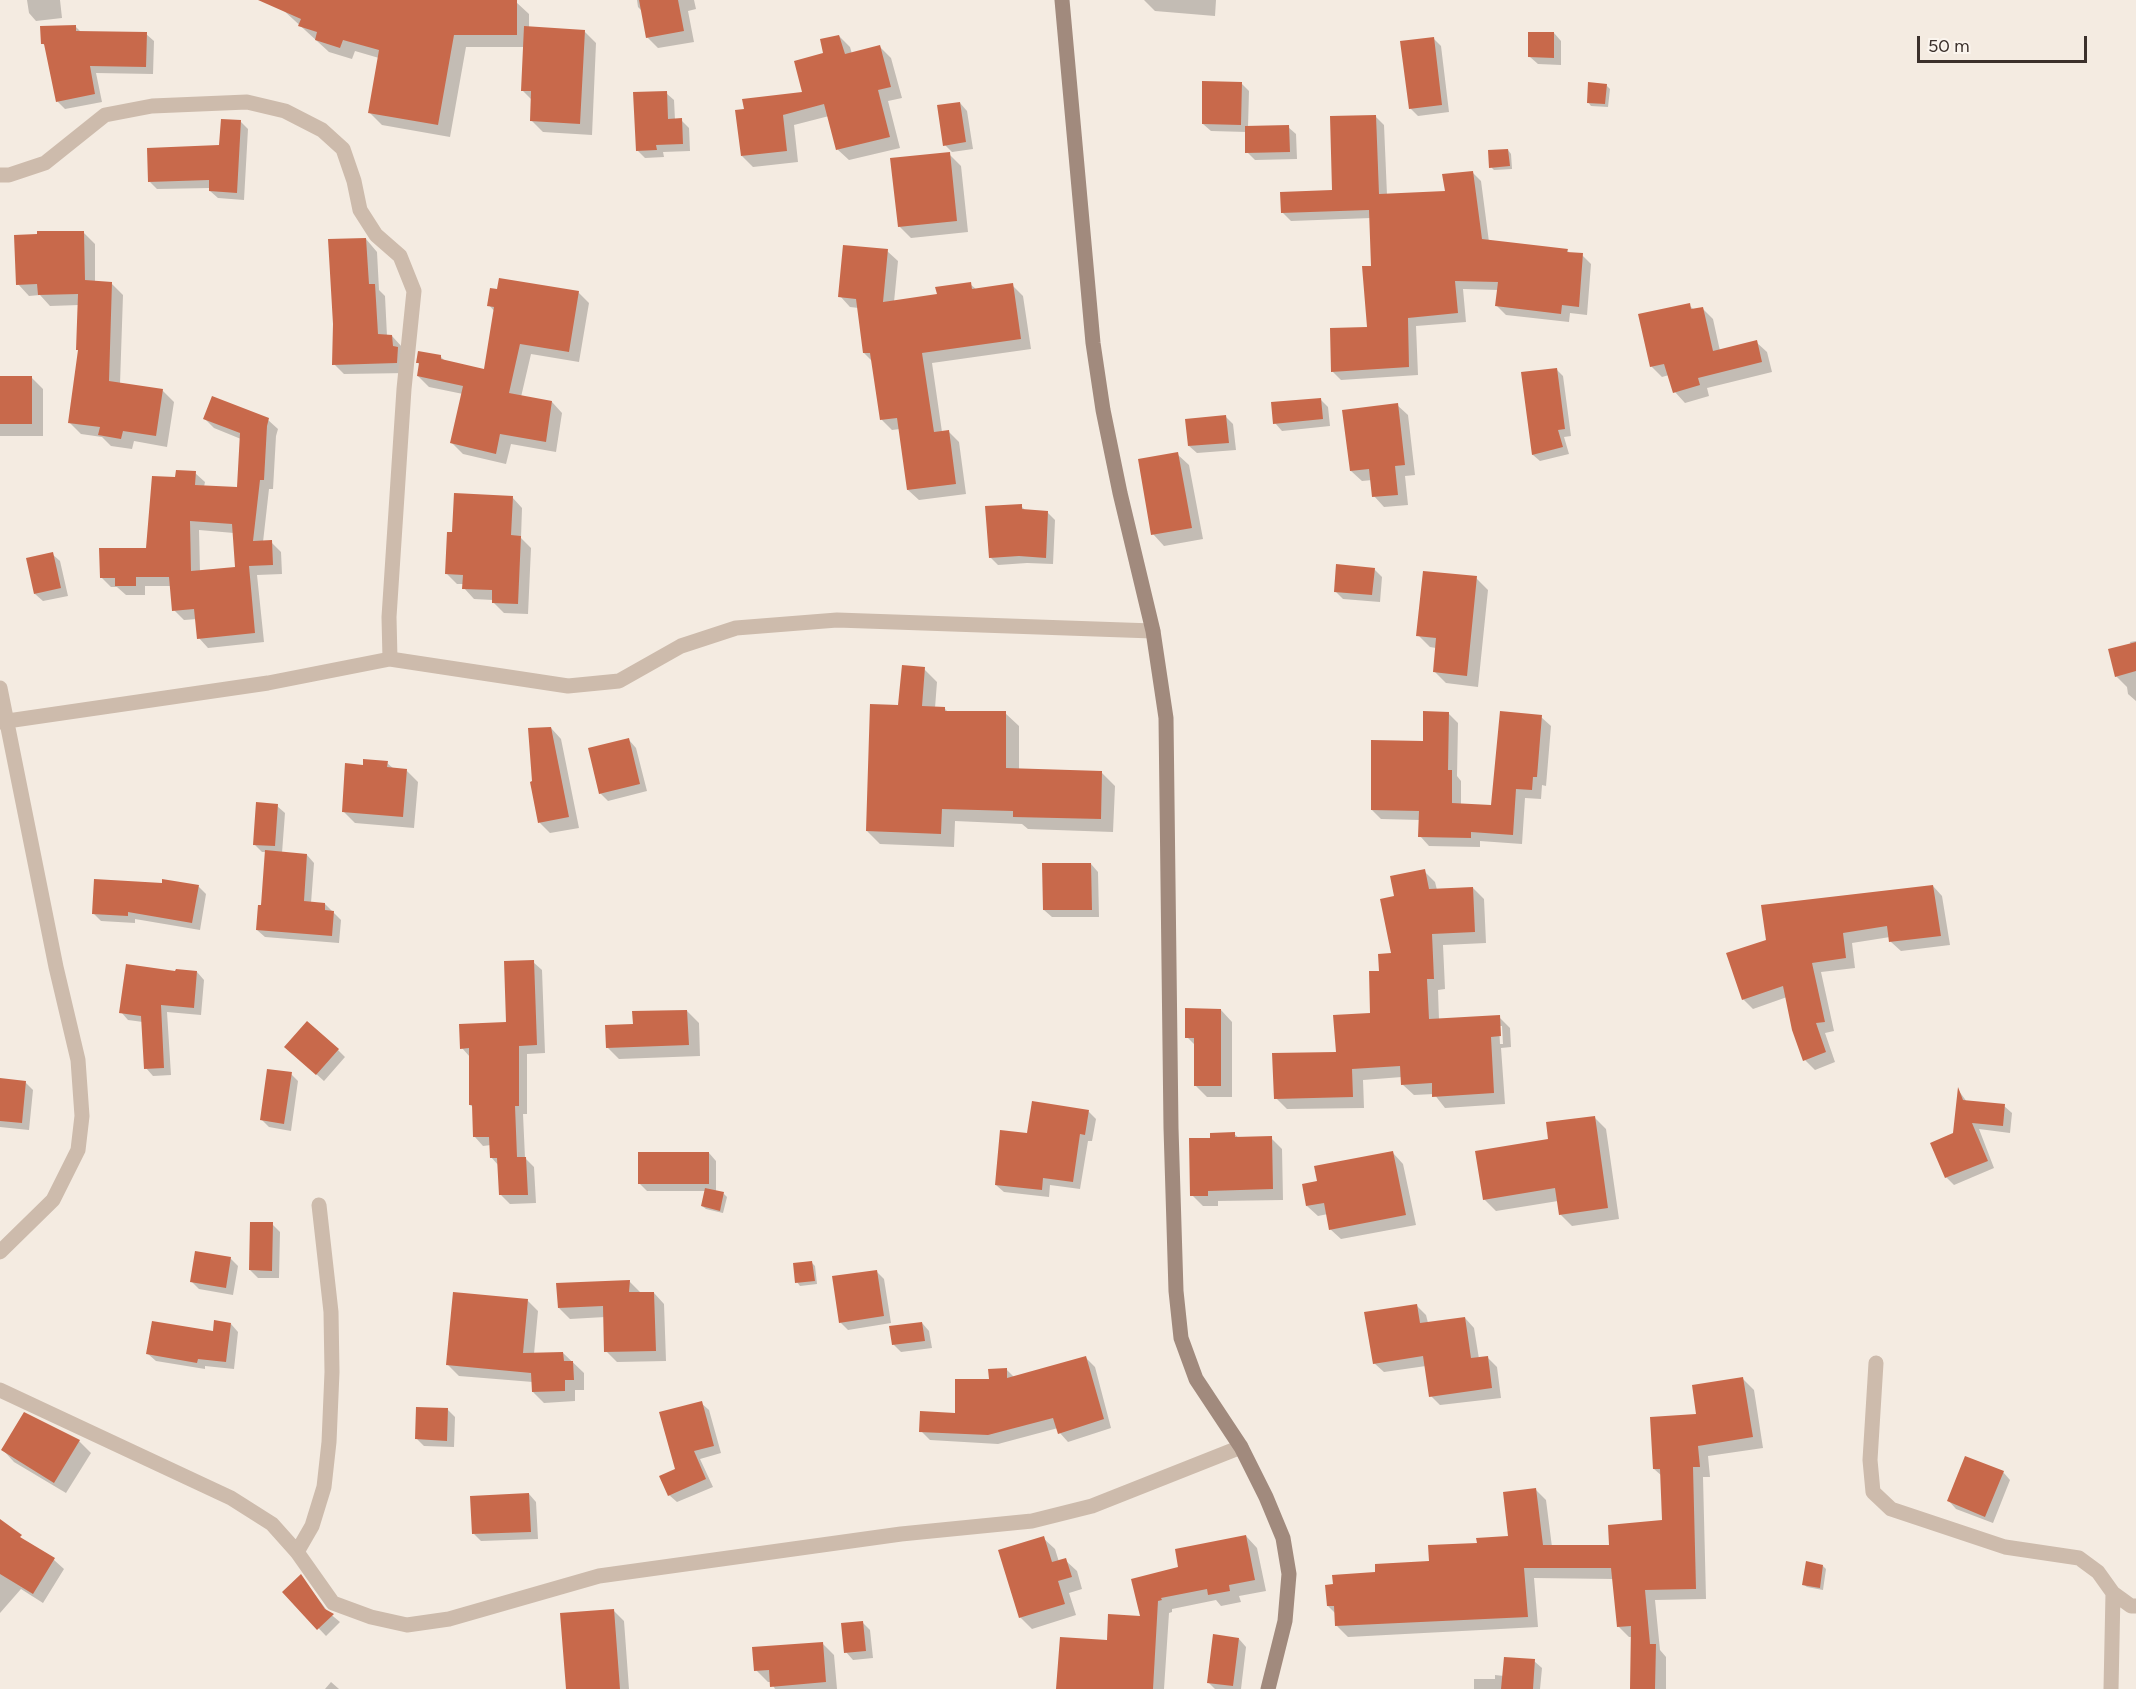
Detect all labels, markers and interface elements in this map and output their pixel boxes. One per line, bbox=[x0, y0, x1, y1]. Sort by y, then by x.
scale bar bbox=[1920, 24, 2090, 62]
text: 50 m bbox=[1928, 35, 1970, 57]

